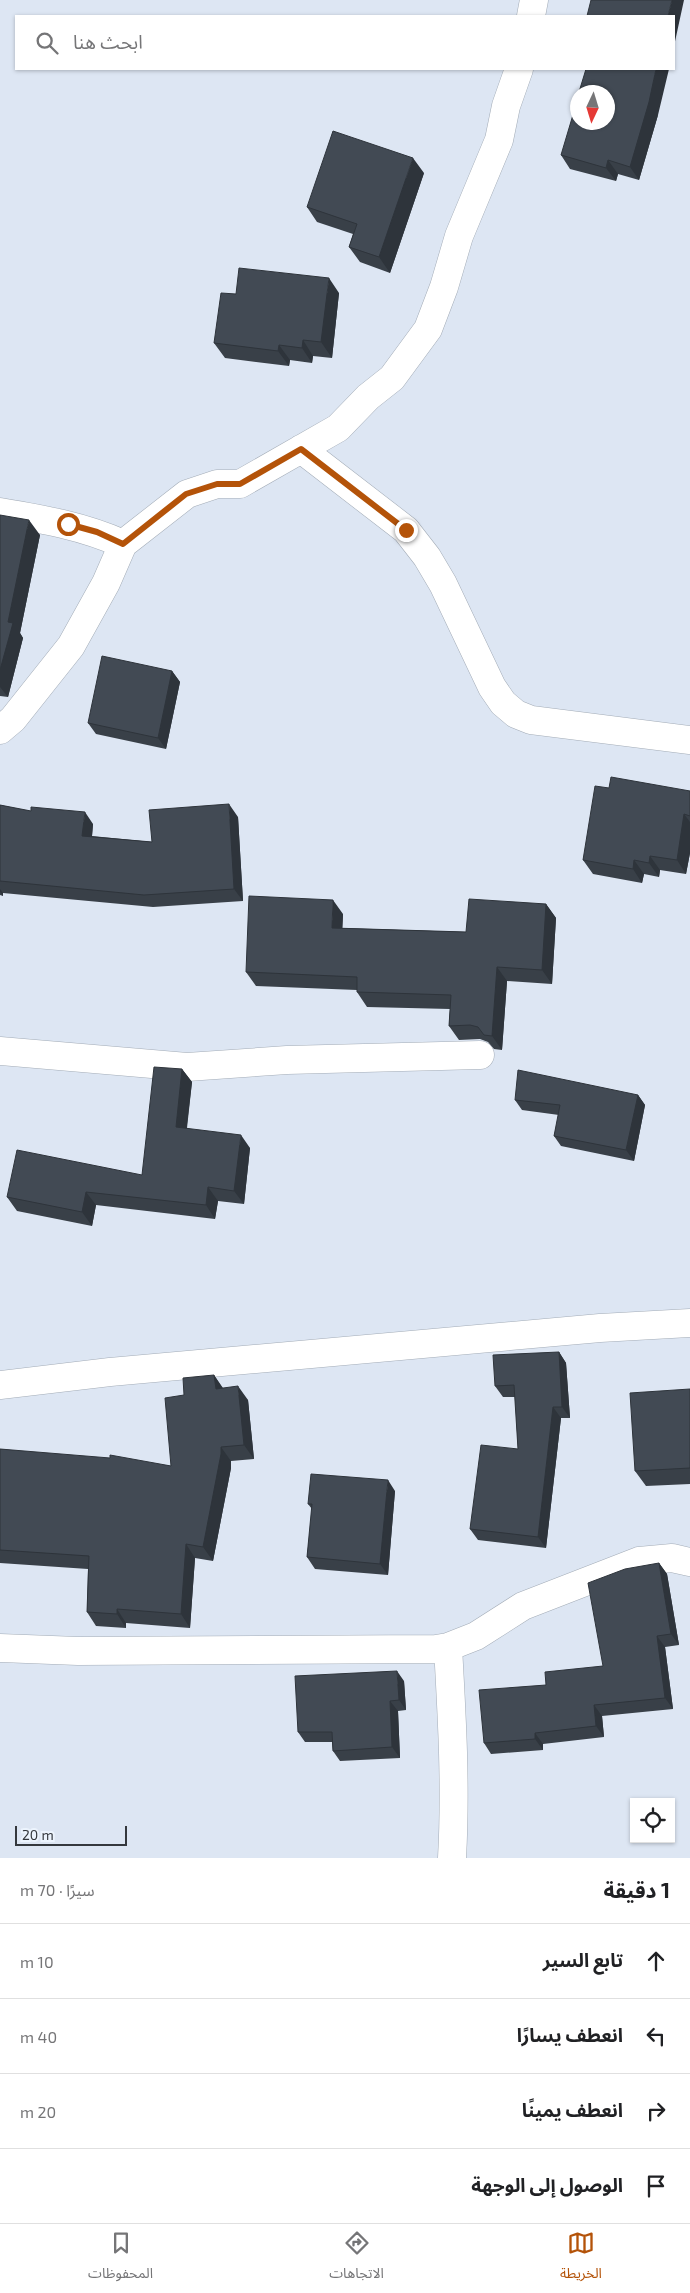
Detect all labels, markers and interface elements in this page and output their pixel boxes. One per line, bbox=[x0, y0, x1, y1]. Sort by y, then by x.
search box bbox=[15, 15, 675, 70]
icon: search bbox=[33, 29, 61, 57]
text: ابحث هنا bbox=[73, 30, 143, 53]
north arrow bbox=[570, 85, 615, 130]
route start bbox=[57, 513, 80, 536]
route end bbox=[395, 519, 418, 542]
map controls bbox=[630, 1798, 675, 1843]
button: locate bbox=[630, 1798, 675, 1843]
scale bar bbox=[15, 1823, 128, 1846]
text: 20 m bbox=[22, 1826, 54, 1843]
text: 1 دقيقة bbox=[604, 1877, 670, 1902]
text: سيرًا · 70 m bbox=[20, 1880, 95, 1899]
icon: ahead bbox=[642, 1947, 670, 1975]
text: تابع السير bbox=[543, 1948, 623, 1971]
text: 10 m bbox=[20, 1952, 54, 1971]
icon: left bbox=[642, 2022, 670, 2050]
text: انعطف يسارًا bbox=[517, 2023, 623, 2046]
text: 40 m bbox=[20, 2027, 57, 2046]
icon: right bbox=[642, 2097, 670, 2125]
text: انعطف يمينًا bbox=[522, 2098, 623, 2121]
text: 20 m bbox=[20, 2102, 56, 2121]
icon: arrive bbox=[642, 2172, 670, 2200]
text: الوصول إلى الوجهة bbox=[471, 2173, 623, 2196]
tab: المحفوظات bbox=[88, 2229, 153, 2288]
tab: الاتجاهات bbox=[329, 2229, 384, 2288]
tab: الخريطة bbox=[560, 2229, 602, 2288]

